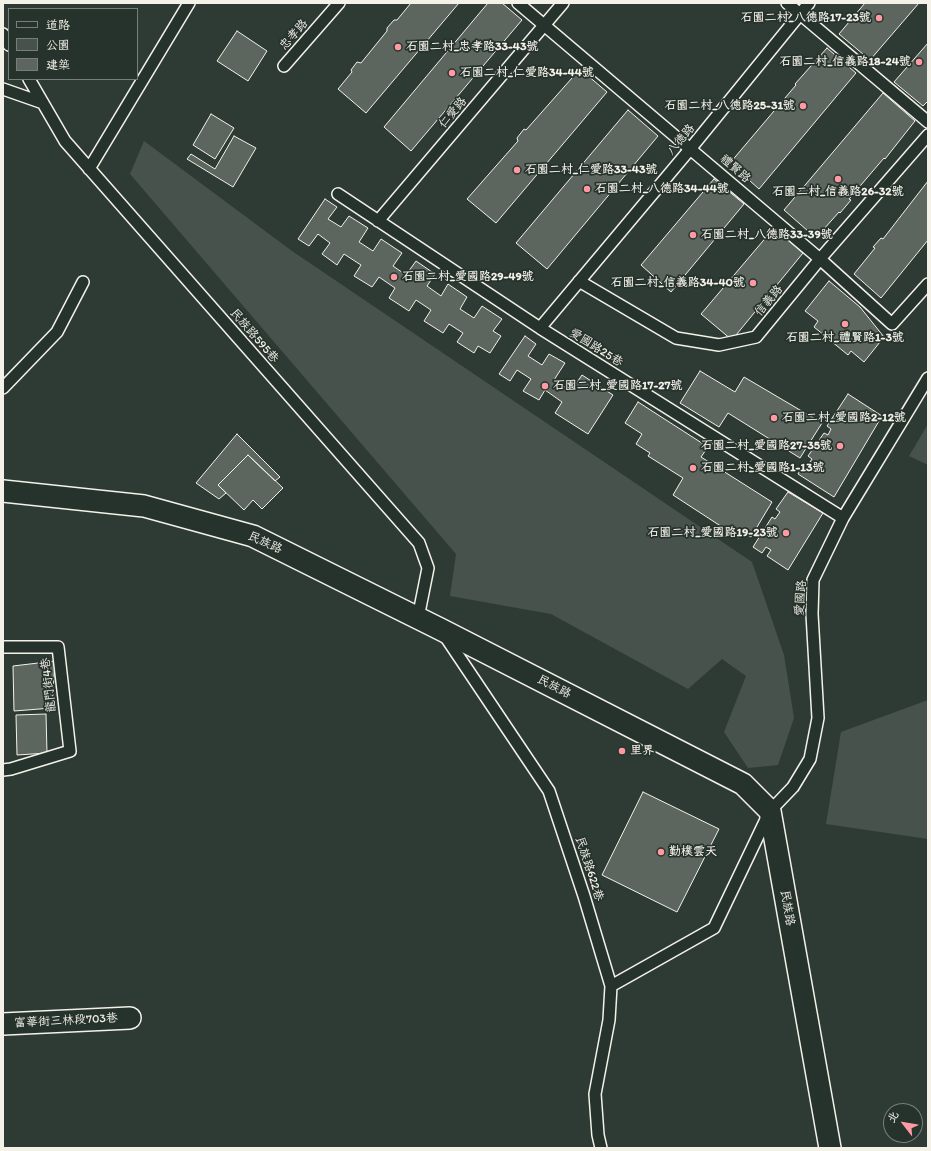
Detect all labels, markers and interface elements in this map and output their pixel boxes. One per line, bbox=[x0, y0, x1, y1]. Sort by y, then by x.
legend bbox=[8, 8, 138, 80]
place label: 石園二村_八德路17-23號 bbox=[741, 11, 871, 25]
marker: 石園二村_八德路17-23號 bbox=[874, 13, 884, 23]
street label: 忠孝路 bbox=[277, 17, 311, 53]
text: 道路 bbox=[46, 18, 70, 32]
text: 公園 bbox=[46, 38, 70, 52]
place label: 石園二村_忠孝路33-43號 bbox=[406, 40, 539, 54]
marker: 石園二村_忠孝路33-43號 bbox=[393, 42, 403, 52]
place label: 石園二村_信義路18-24號 bbox=[780, 55, 911, 69]
marker: 石園二村_信義路18-24號 bbox=[914, 57, 924, 67]
text: 建築 bbox=[46, 58, 70, 72]
place label: 石園二村_仁愛路34-44號 bbox=[460, 66, 594, 80]
marker: 石園二村_仁愛路34-44號 bbox=[447, 68, 457, 78]
street label: 仁愛路 bbox=[436, 95, 470, 131]
place label: 石園二村_八德路25-31號 bbox=[665, 99, 795, 113]
marker: 石園二村_八德路25-31號 bbox=[798, 101, 808, 111]
street label: 八德路 bbox=[664, 122, 698, 158]
street label: 禮賢路 bbox=[717, 152, 753, 186]
place label: 石園二村_仁愛路33-43號 bbox=[525, 163, 658, 177]
marker: 石園二村_仁愛路33-43號 bbox=[512, 165, 522, 175]
marker: 石園二村_信義路26-32號 bbox=[833, 174, 843, 184]
place label: 石園二村_八德路34-44號 bbox=[595, 182, 729, 196]
marker: 石園二村_八德路34-44號 bbox=[582, 184, 592, 194]
place label: 石園二村_信義路26-32號 bbox=[772, 185, 904, 199]
place label: 石園二村_八德路33-39號 bbox=[701, 228, 833, 242]
marker: 石園二村_八德路33-39號 bbox=[688, 230, 698, 240]
place label: 石園二村_愛國路29-49號 bbox=[402, 270, 534, 284]
marker: 石園二村_愛國路29-49號 bbox=[389, 272, 399, 282]
place label: 石園二村_信義路34-40號 bbox=[611, 276, 745, 290]
marker: 石園二村_信義路34-40號 bbox=[748, 278, 758, 288]
street label: 信義路 bbox=[752, 283, 786, 319]
street label: 民族路595巷 bbox=[227, 306, 281, 366]
marker: 石園二村_禮賢路1-3號 bbox=[840, 319, 850, 329]
street label: 愛國路25巷 bbox=[566, 326, 626, 370]
place label: 石園二村_禮賢路1-3號 bbox=[786, 331, 904, 345]
place label: 石園二村_愛國路17-27號 bbox=[553, 379, 683, 393]
marker: 石園二村_愛國路17-27號 bbox=[540, 381, 550, 391]
place label: 石園二村_愛國路2-12號 bbox=[782, 411, 906, 425]
marker: 石園二村_愛國路2-12號 bbox=[769, 413, 779, 423]
place label: 石園二村_愛國路27-35號 bbox=[701, 439, 832, 453]
marker: 石園二村_愛國路27-35號 bbox=[835, 441, 845, 451]
place label: 石園二村_愛國路1-13號 bbox=[701, 461, 824, 475]
marker: 石園二村_愛國路1-13號 bbox=[688, 463, 698, 473]
place label: 石園二村_愛國路19-23號 bbox=[648, 526, 778, 540]
marker: 石園二村_愛國路19-23號 bbox=[781, 528, 791, 538]
street label: 民族路 bbox=[246, 529, 284, 557]
street label: 愛國路 bbox=[793, 580, 809, 616]
street label: 龍門街4巷 bbox=[38, 657, 60, 713]
street label: 民族路 bbox=[535, 672, 573, 702]
place label: 里界 bbox=[630, 744, 654, 758]
marker: 里界 bbox=[617, 746, 627, 756]
street label: 民族路622巷 bbox=[572, 835, 606, 903]
place label: 勤樸雲天 bbox=[669, 845, 717, 859]
marker: 勤樸雲天 bbox=[656, 847, 666, 857]
street label: 民族路 bbox=[777, 889, 797, 927]
street label: 富華街三林段703巷 bbox=[14, 1011, 118, 1031]
north arrow bbox=[883, 1103, 923, 1143]
text: 北 bbox=[885, 1109, 902, 1125]

